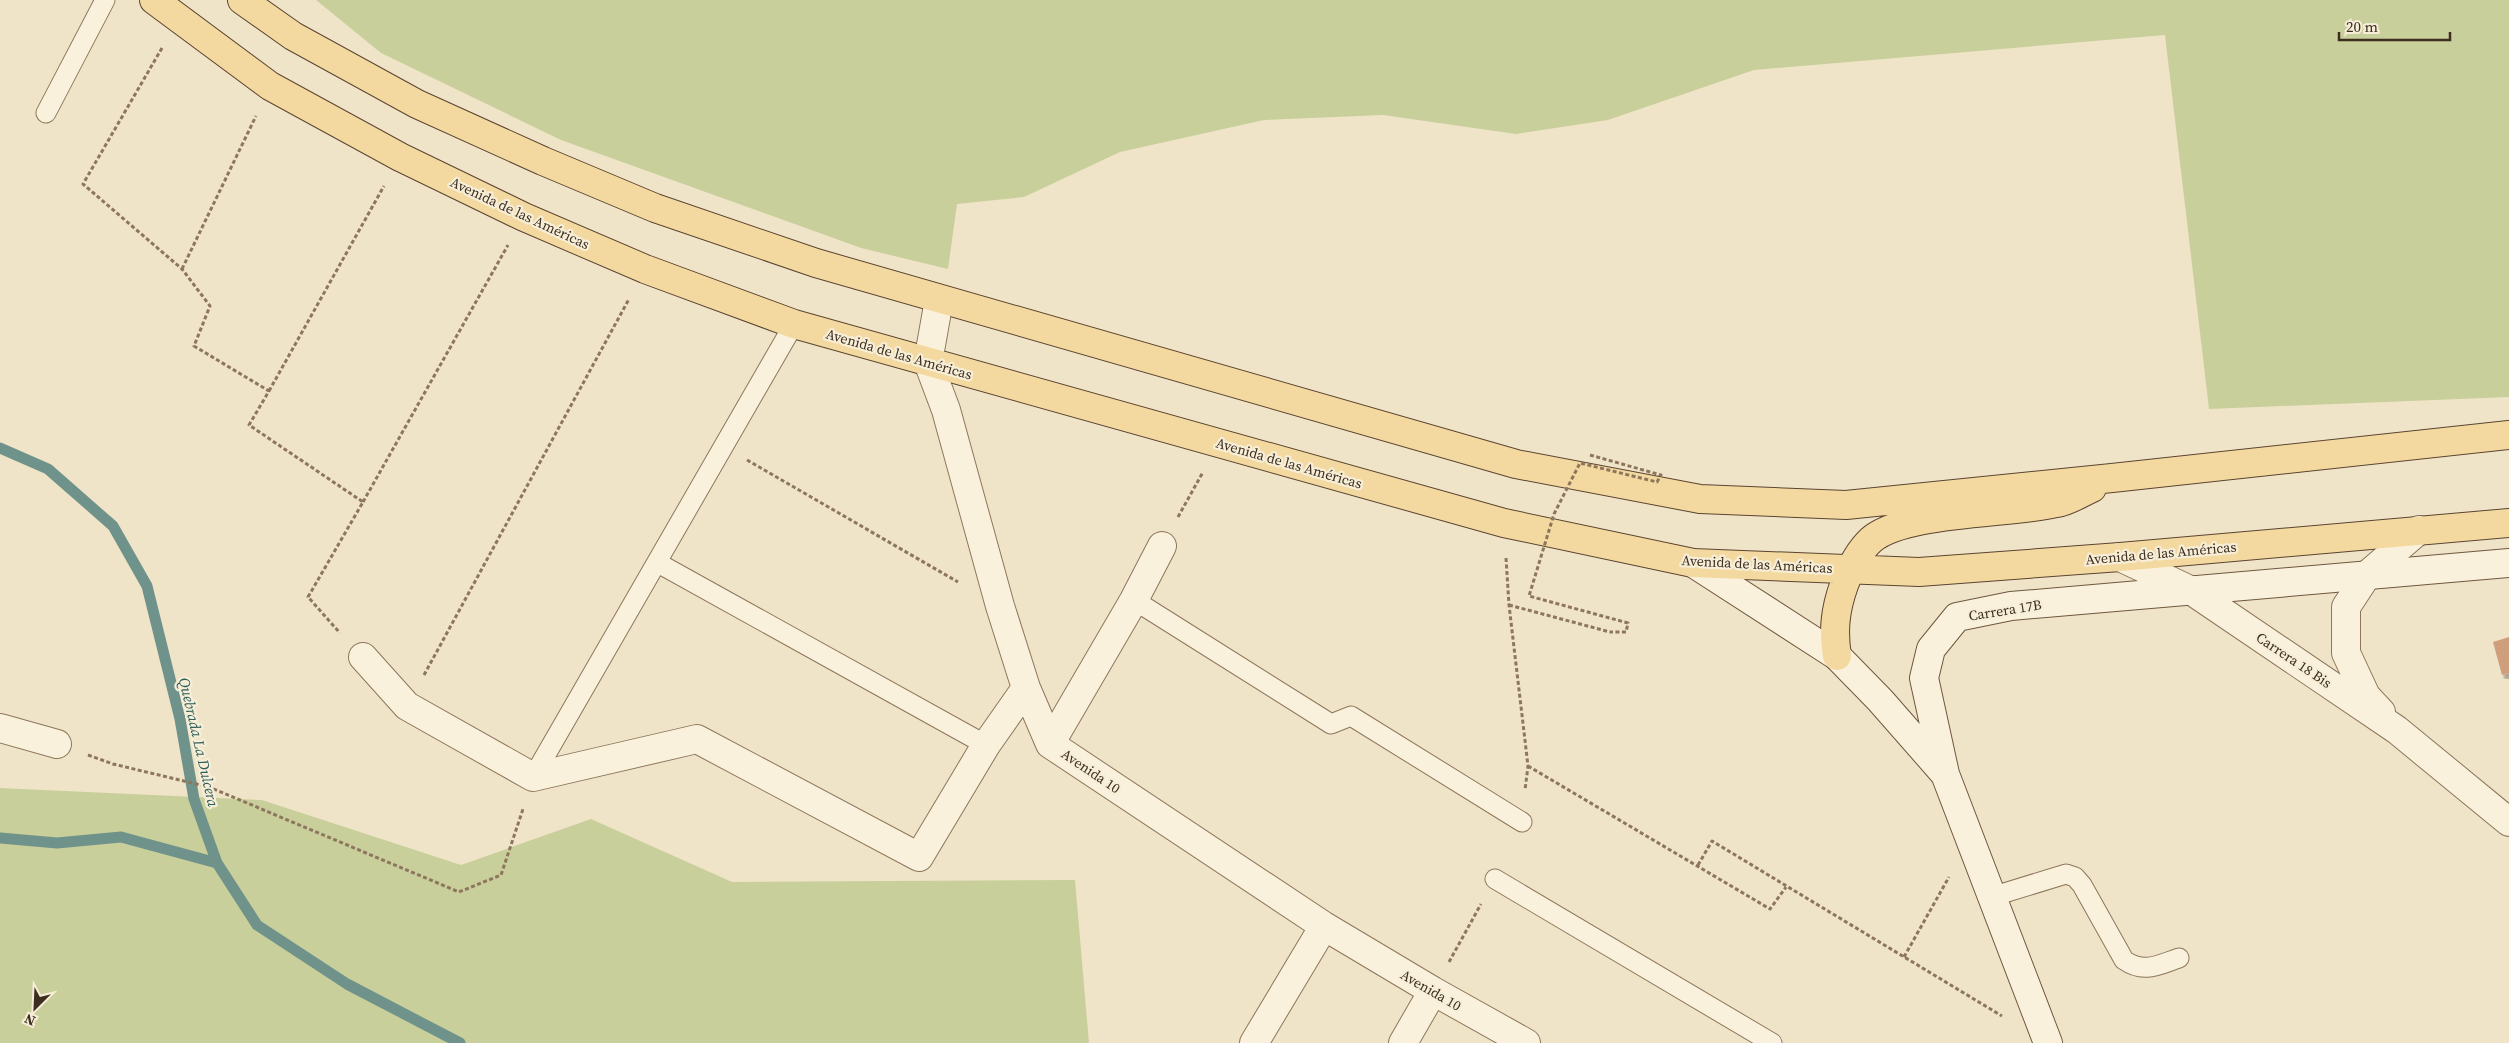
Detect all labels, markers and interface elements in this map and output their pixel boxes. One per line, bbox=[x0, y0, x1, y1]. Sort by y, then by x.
scale bar bbox=[2339, 10, 2450, 42]
text: 20 m bbox=[2346, 16, 2378, 37]
street label: Avenida de las Américas bbox=[447, 172, 593, 254]
street label: Avenida de las Américas bbox=[824, 324, 974, 384]
street label: Avenida de las Américas bbox=[1214, 433, 1364, 493]
street label: Avenida de las Américas bbox=[2085, 536, 2237, 570]
street label: Avenida de las Américas bbox=[1681, 550, 1833, 578]
street label: Carrera 17B bbox=[1967, 594, 2043, 626]
street label: Carrera 18 Bis bbox=[2252, 627, 2336, 693]
water label: Quebrada La Dulcera bbox=[174, 675, 224, 809]
street label: Avenida 10 bbox=[1058, 744, 1124, 798]
street label: Avenida 10 bbox=[1397, 965, 1465, 1015]
north arrow bbox=[10, 983, 60, 1033]
text: N bbox=[21, 1009, 38, 1031]

